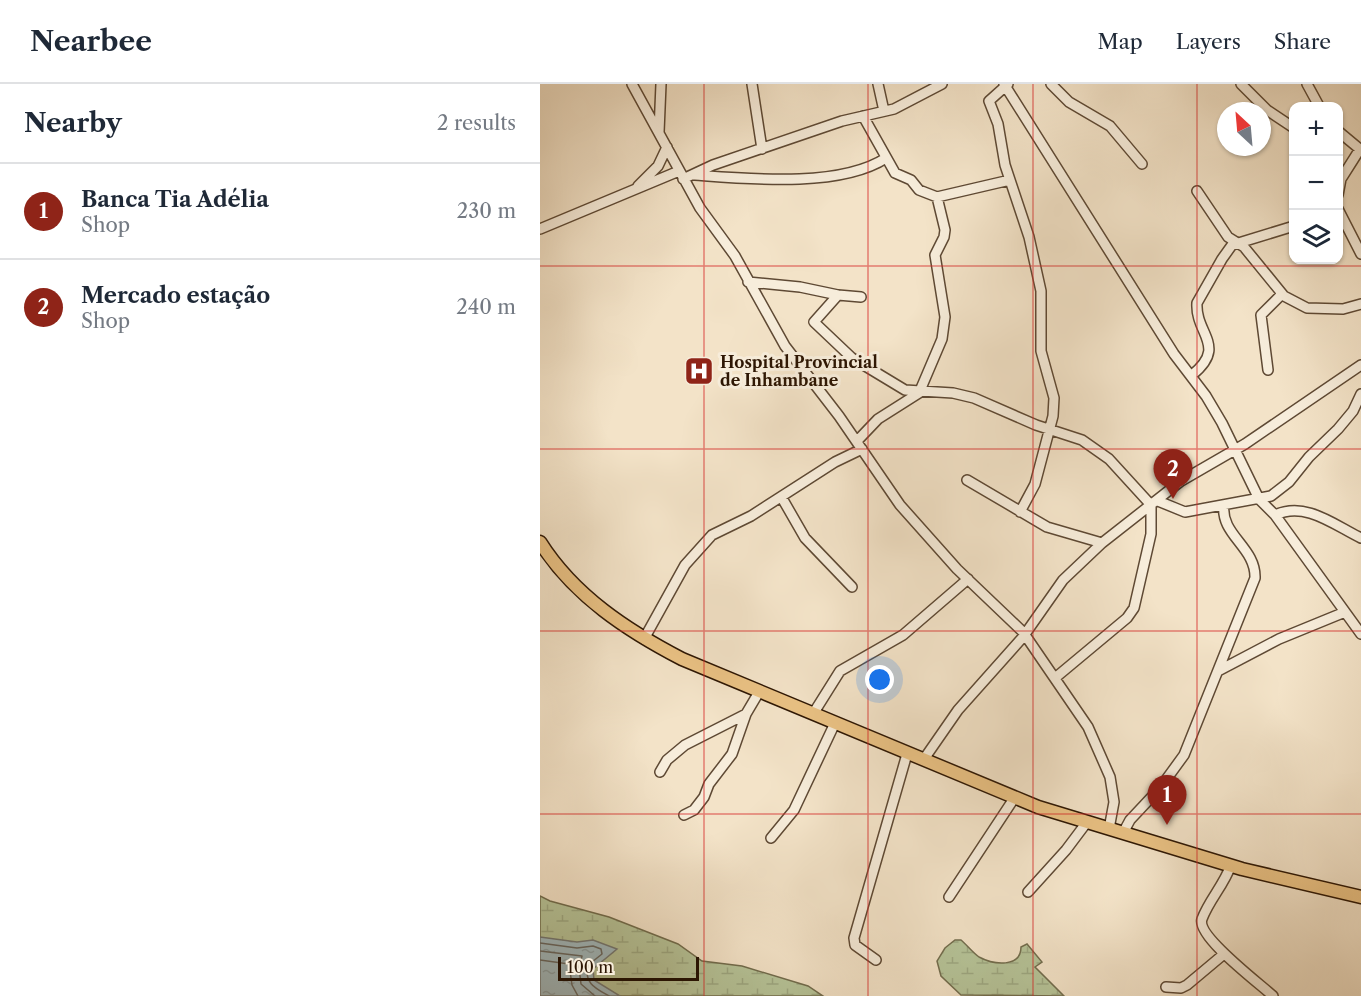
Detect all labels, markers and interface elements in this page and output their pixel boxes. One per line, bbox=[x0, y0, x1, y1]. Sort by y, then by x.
text: Nearbee bbox=[30, 24, 152, 58]
text: Map bbox=[1098, 29, 1143, 54]
text: Layers bbox=[1176, 29, 1241, 54]
text: Share bbox=[1274, 29, 1331, 54]
north arrow bbox=[1217, 102, 1271, 156]
map controls bbox=[1289, 102, 1343, 264]
button: + bbox=[1289, 102, 1343, 156]
text: Nearby bbox=[24, 107, 122, 139]
text: 2 results bbox=[437, 111, 516, 135]
button: − bbox=[1289, 156, 1343, 210]
text: Banca Tia Adélia bbox=[81, 186, 269, 213]
text: 1 bbox=[39, 199, 48, 223]
text: 230 m bbox=[457, 199, 516, 223]
button: layers bbox=[1289, 210, 1343, 264]
text: Shop bbox=[81, 213, 130, 237]
text: Mercado estação bbox=[81, 282, 270, 309]
text: 2 bbox=[38, 295, 49, 319]
text: 240 m bbox=[456, 295, 516, 319]
text: Shop bbox=[81, 309, 130, 333]
place label: Hospital Provincial de Inhambane bbox=[720, 352, 878, 390]
hospital icon: Hospital Provincial de Inhambane bbox=[683, 355, 715, 387]
pin: 2 bbox=[1154, 450, 1192, 499]
your location bbox=[865, 665, 894, 694]
pin: 1 bbox=[1148, 776, 1186, 825]
scale bar bbox=[558, 954, 699, 982]
text: 100 m bbox=[567, 957, 613, 977]

